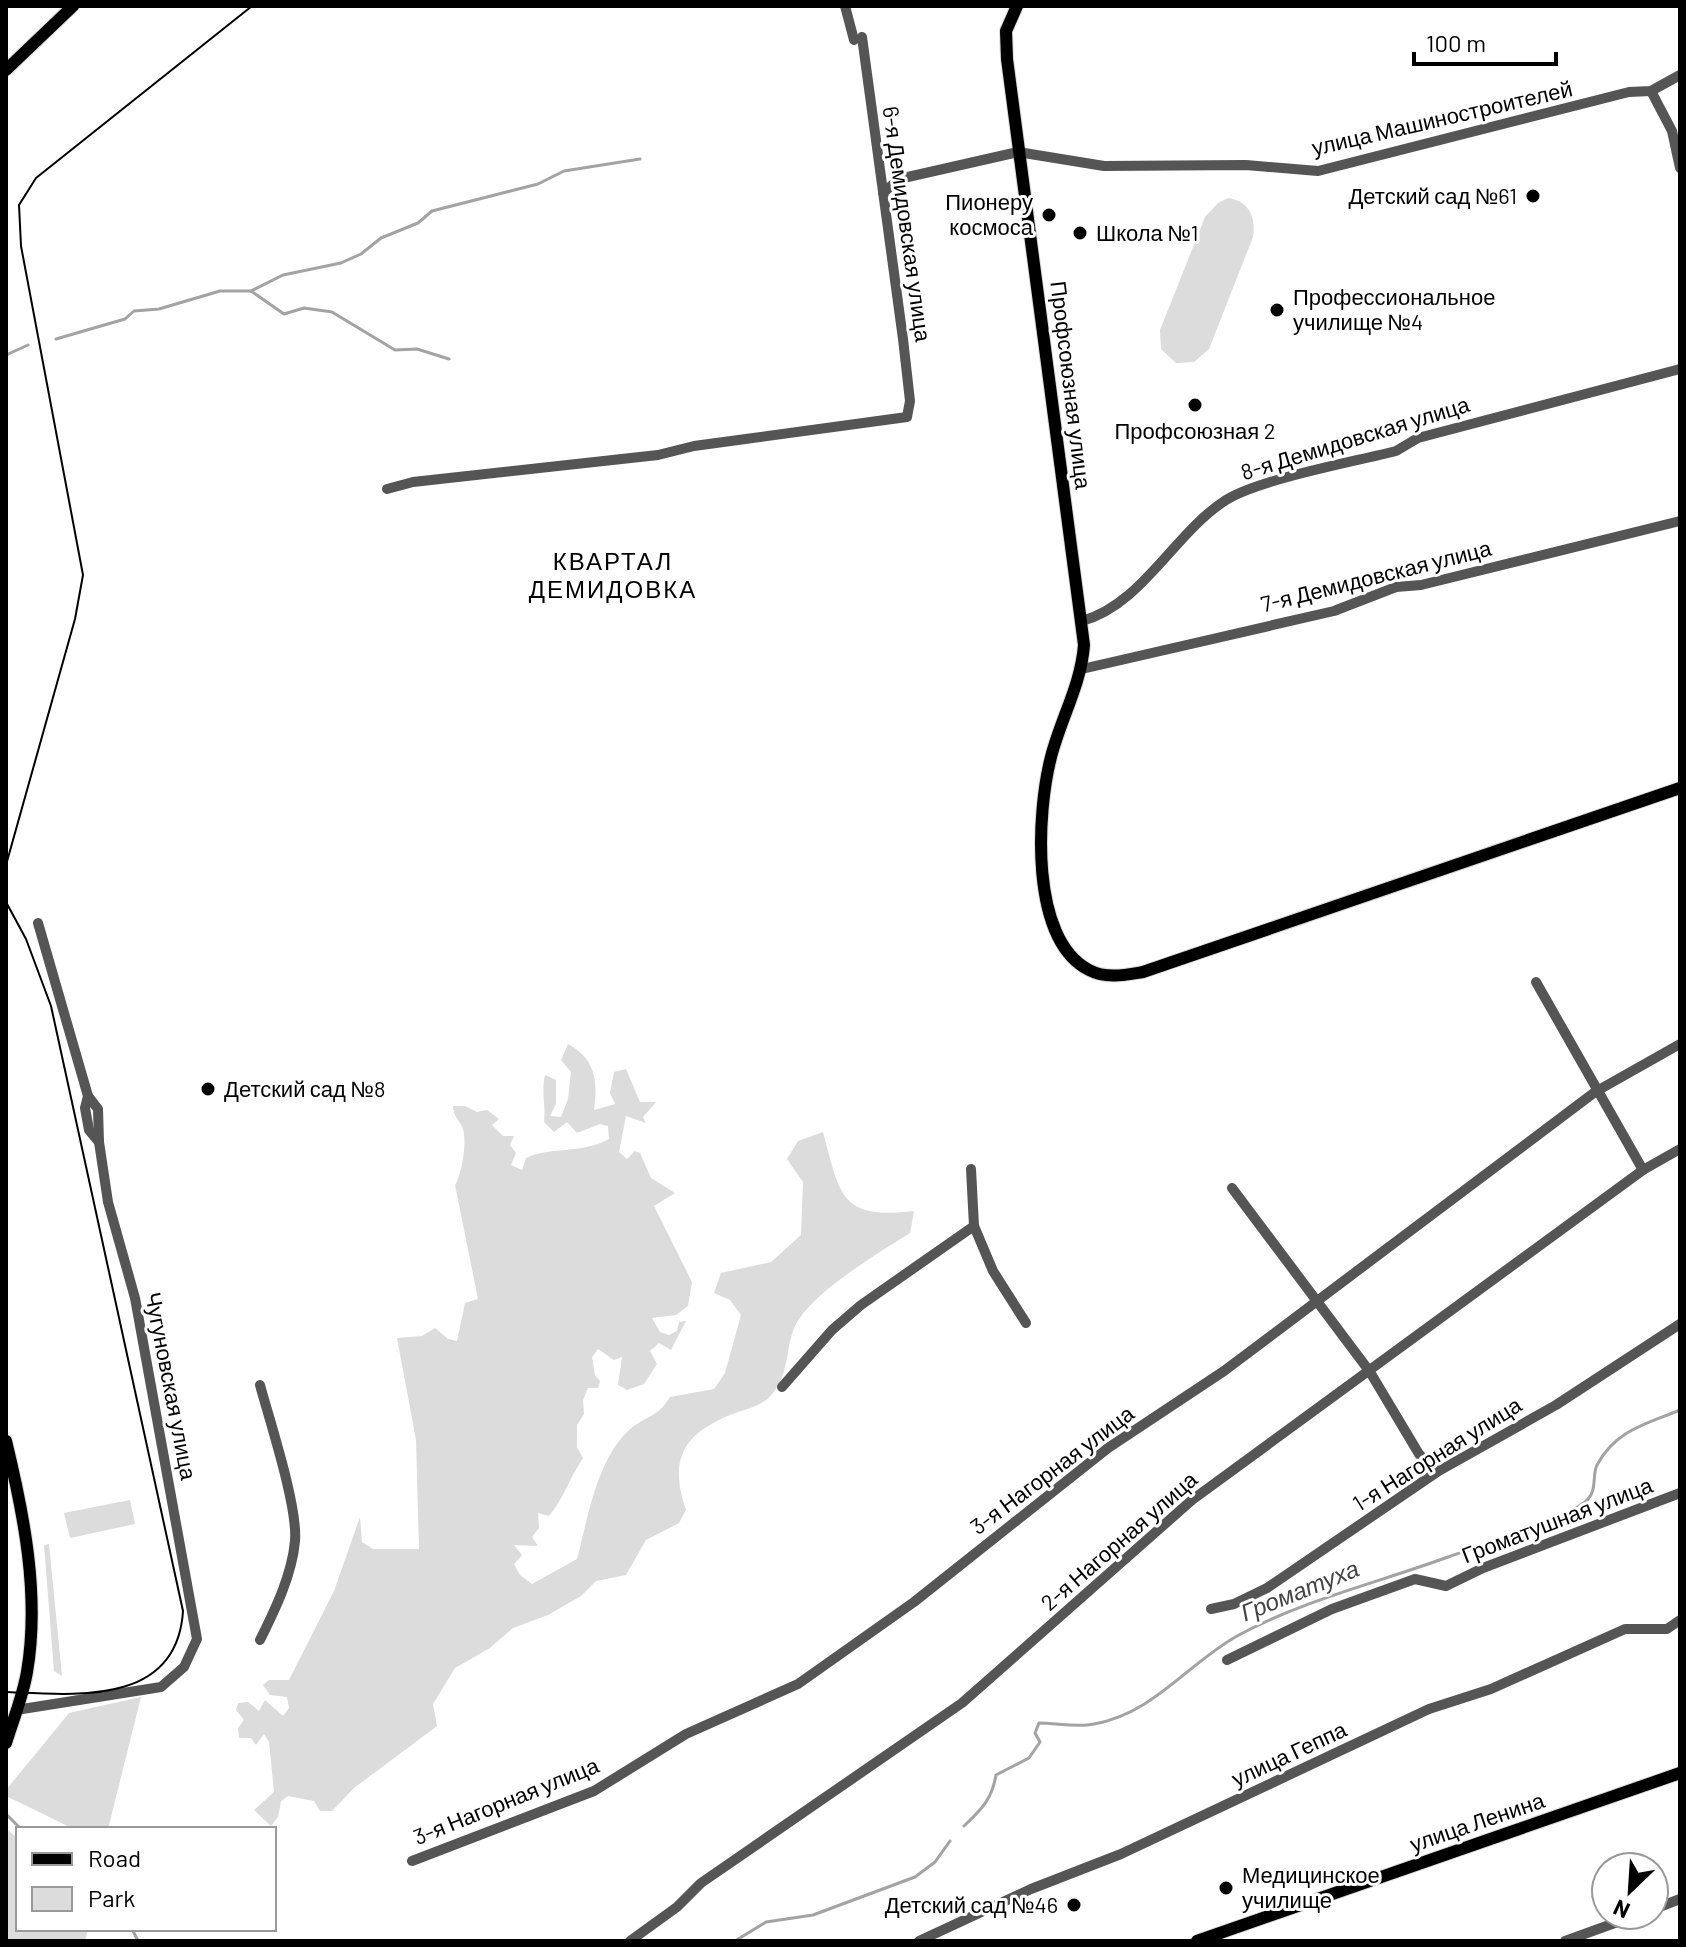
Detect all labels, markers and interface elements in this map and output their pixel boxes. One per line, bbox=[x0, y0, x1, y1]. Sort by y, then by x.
scale bar bbox=[1414, 16, 1556, 66]
text: 100 m bbox=[1426, 28, 1486, 57]
street label: улица Машиностроителей bbox=[1309, 74, 1575, 161]
street label: 6-я Демидовская улица bbox=[878, 104, 937, 344]
place label: Детский сад №61 bbox=[1348, 182, 1517, 209]
marker: Детский сад №61 bbox=[1524, 187, 1542, 205]
place label: Пионеру космоса bbox=[945, 188, 1034, 239]
marker: Пионеру космоса bbox=[1040, 206, 1058, 224]
place label: Школа №1 bbox=[1096, 219, 1199, 245]
marker: Школа №1 bbox=[1071, 224, 1089, 242]
street label: Профсоюзная улица bbox=[1045, 279, 1098, 491]
place label: Профессиональное училище №4 bbox=[1293, 283, 1495, 335]
marker: Профессиональное училище №4 bbox=[1268, 301, 1286, 319]
street label: 8-я Демидовская улица bbox=[1237, 390, 1473, 485]
marker: Профсоюзная 2 bbox=[1186, 396, 1204, 414]
place label: Профсоюзная 2 bbox=[1115, 417, 1275, 444]
street label: 7-я Демидовская улица bbox=[1258, 534, 1495, 617]
district label: КВАРТАЛ ДЕМИДОВКА bbox=[529, 546, 697, 603]
place label: Детский сад №8 bbox=[224, 1075, 385, 1102]
marker: Детский сад №8 bbox=[199, 1080, 217, 1098]
street label: Чугуновская улица bbox=[140, 1290, 203, 1483]
street label: 1-я Нагорная улица bbox=[1347, 1390, 1527, 1516]
street label: 3-я Нагорная улица bbox=[965, 1399, 1139, 1540]
street label: 2-я Нагорная улица bbox=[1035, 1465, 1203, 1616]
street label: Громатушная улица bbox=[1458, 1470, 1657, 1568]
water label: Громатуха bbox=[1236, 1553, 1363, 1626]
street label: улица Геппа bbox=[1227, 1715, 1351, 1792]
street label: 3-я Нагорная улица bbox=[409, 1751, 603, 1850]
street label: улица Ленина bbox=[1406, 1786, 1548, 1857]
legend bbox=[16, 1827, 276, 1931]
text: Road bbox=[88, 1843, 141, 1872]
north arrow bbox=[1590, 1851, 1670, 1931]
place label: Медицинское училище bbox=[1242, 1861, 1380, 1913]
marker: Медицинское училище bbox=[1217, 1879, 1235, 1897]
text: Park bbox=[88, 1883, 135, 1912]
place label: Детский сад №46 bbox=[885, 1891, 1058, 1918]
text: N bbox=[1609, 1895, 1633, 1925]
marker: Детский сад №46 bbox=[1065, 1896, 1083, 1914]

